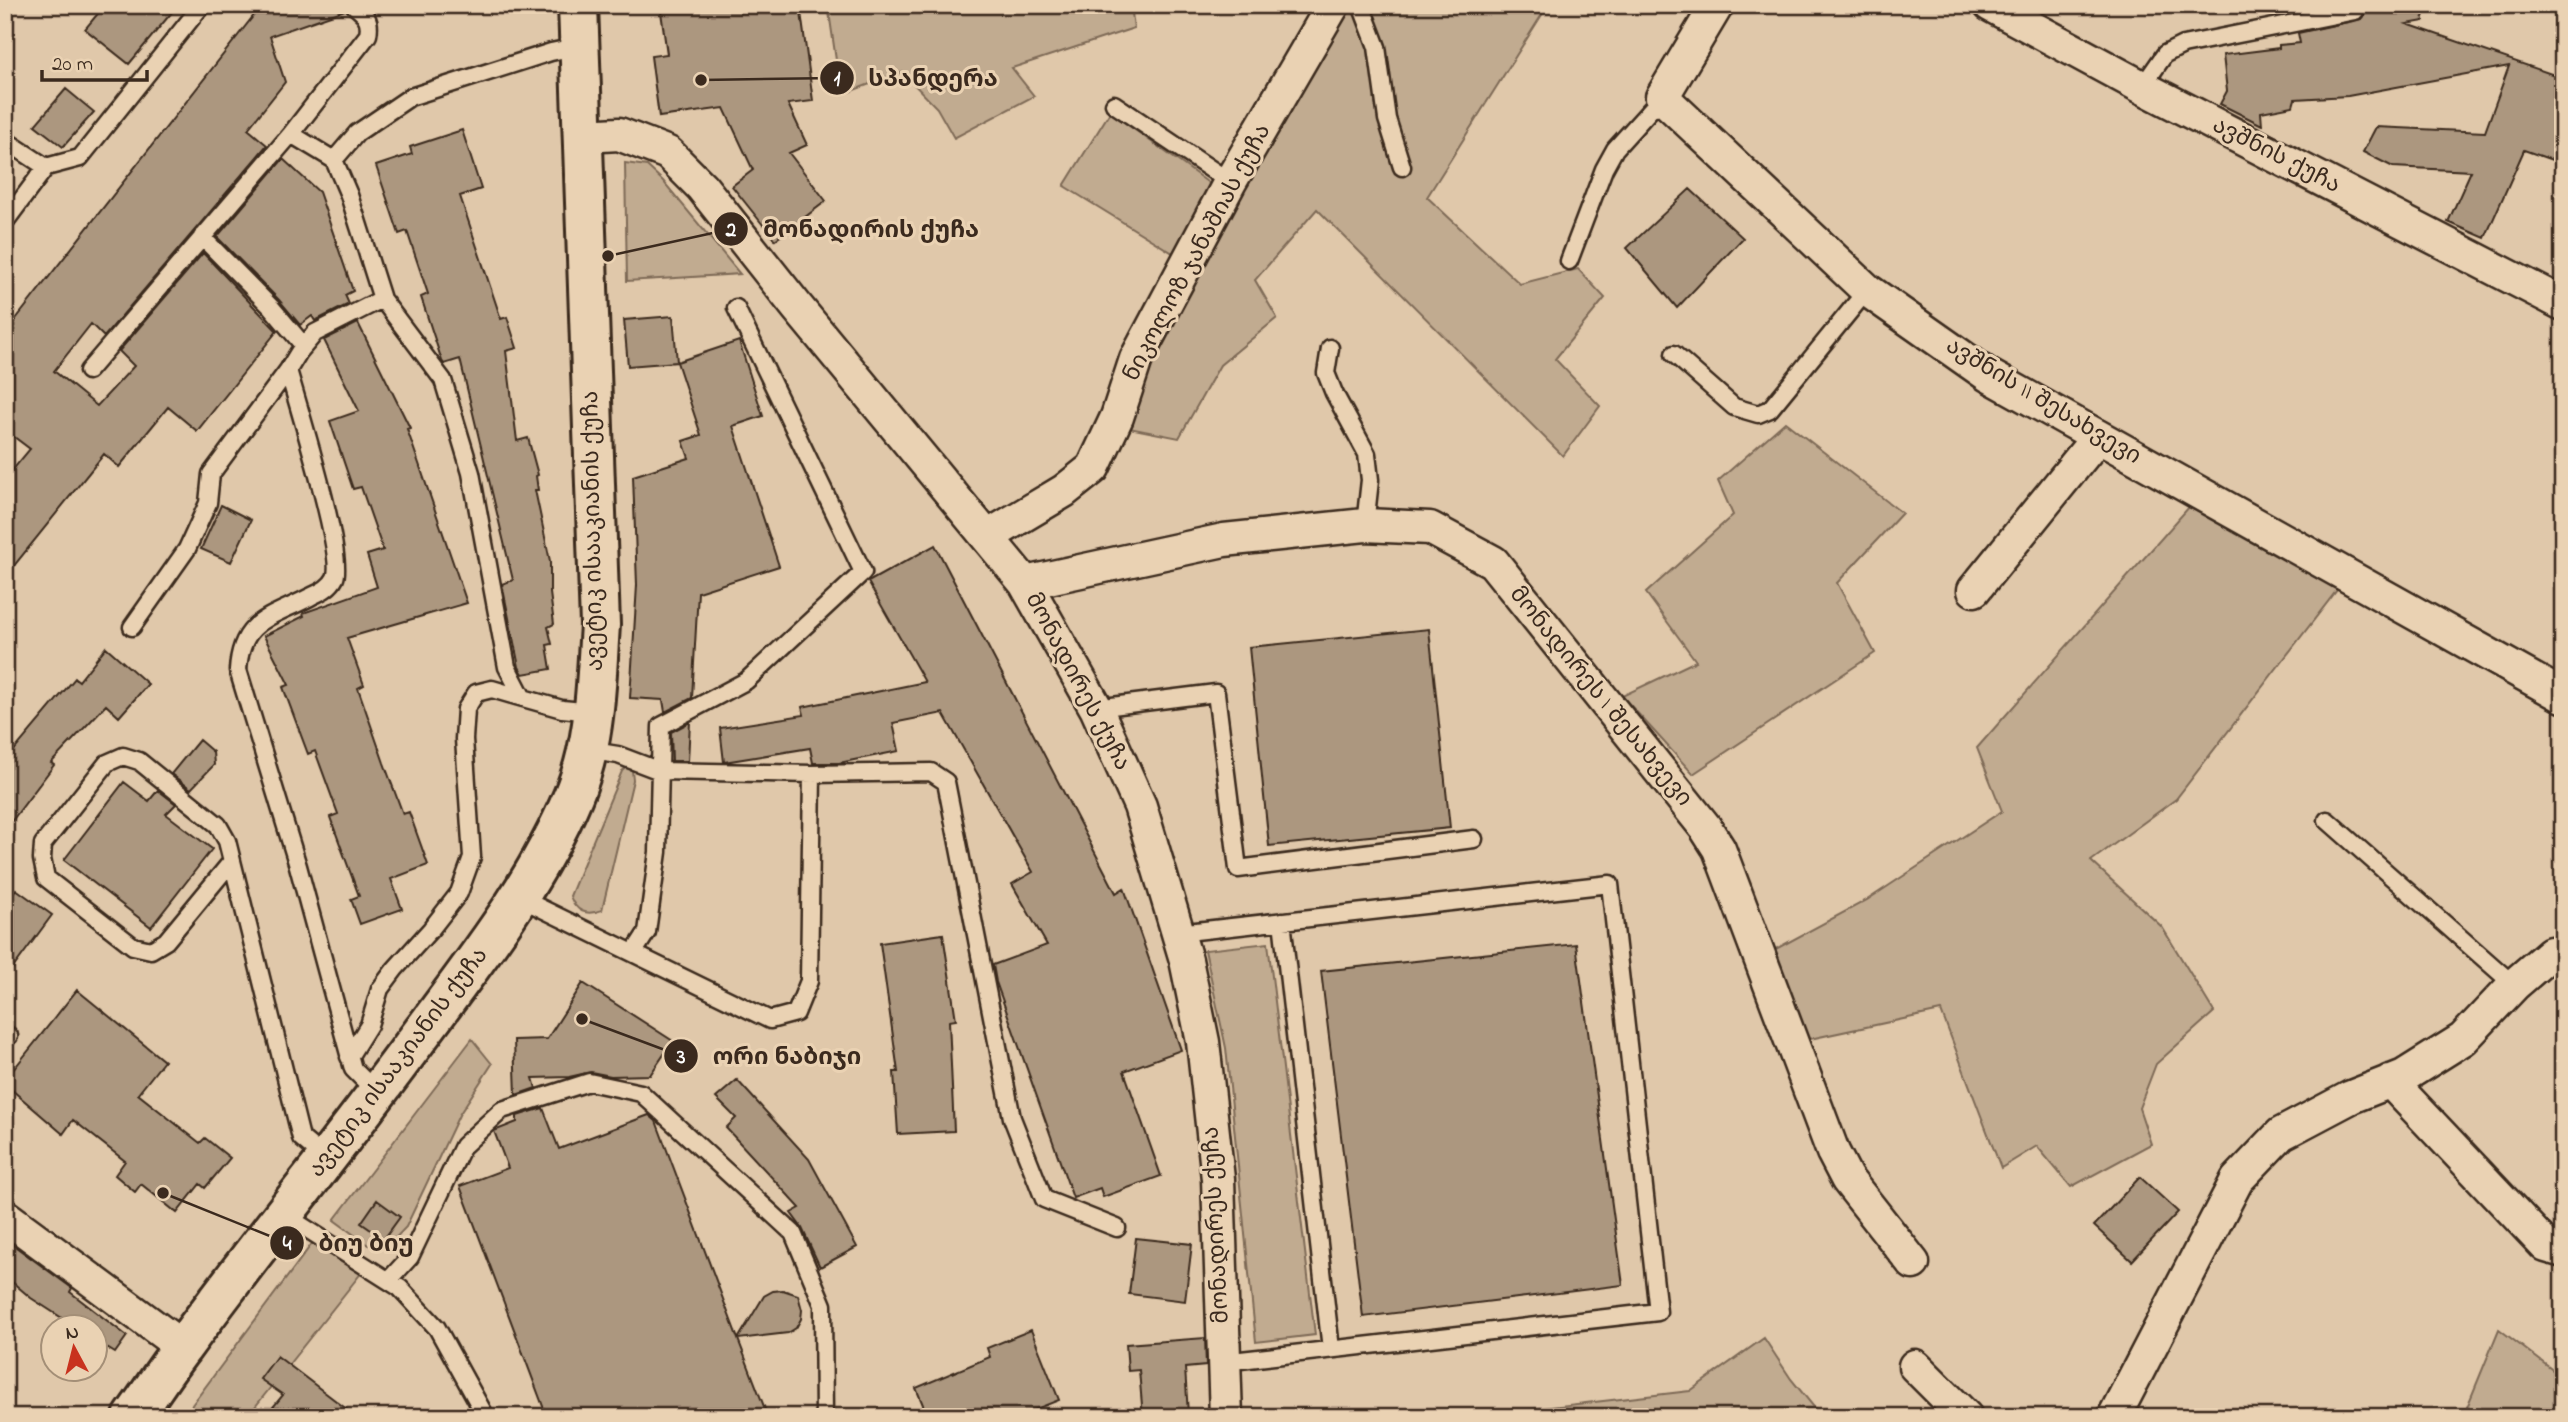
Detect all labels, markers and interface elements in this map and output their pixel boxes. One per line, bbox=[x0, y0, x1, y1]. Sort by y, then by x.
scale bar bbox=[42, 38, 147, 82]
text: 20 m bbox=[52, 50, 93, 80]
callout: სპანდერა bbox=[820, 55, 1012, 100]
text: სპანდერა bbox=[868, 63, 998, 98]
text: 1 bbox=[834, 65, 841, 95]
street label: ავშნის ქუჩა bbox=[2206, 110, 2346, 202]
street label: ნიკოლოზ ჯანაშიას ქუჩა bbox=[1116, 118, 1280, 388]
callout: მონადირის ქუჩა bbox=[714, 207, 993, 252]
text: მონადირის ქუჩა bbox=[763, 214, 979, 249]
text: 2 bbox=[725, 216, 737, 246]
street label: ავშნის II შესახვევი bbox=[1939, 330, 2147, 474]
street label: ავეტიკ ისააკიანის ქუჩა bbox=[575, 391, 613, 671]
street label: მონადირეს I შესახვევი bbox=[1501, 580, 1699, 814]
street label: მონადირეს ქუჩა bbox=[1016, 587, 1138, 777]
street label: ავეტიკ ისააკიანის ქუჩა bbox=[301, 941, 497, 1185]
callout: ორი ნაბიჯი bbox=[663, 1034, 875, 1079]
text: ორი ნაბიჯი bbox=[713, 1041, 861, 1076]
text: 3 bbox=[676, 1043, 686, 1073]
street label: მონადირეს ქუჩა bbox=[1195, 1126, 1239, 1324]
callout: ბიუ ბიუ bbox=[270, 1220, 428, 1265]
text: ბიუ ბიუ bbox=[318, 1228, 414, 1263]
text: 4 bbox=[283, 1230, 292, 1260]
north arrow bbox=[38, 1314, 108, 1384]
text: N bbox=[64, 1319, 80, 1348]

